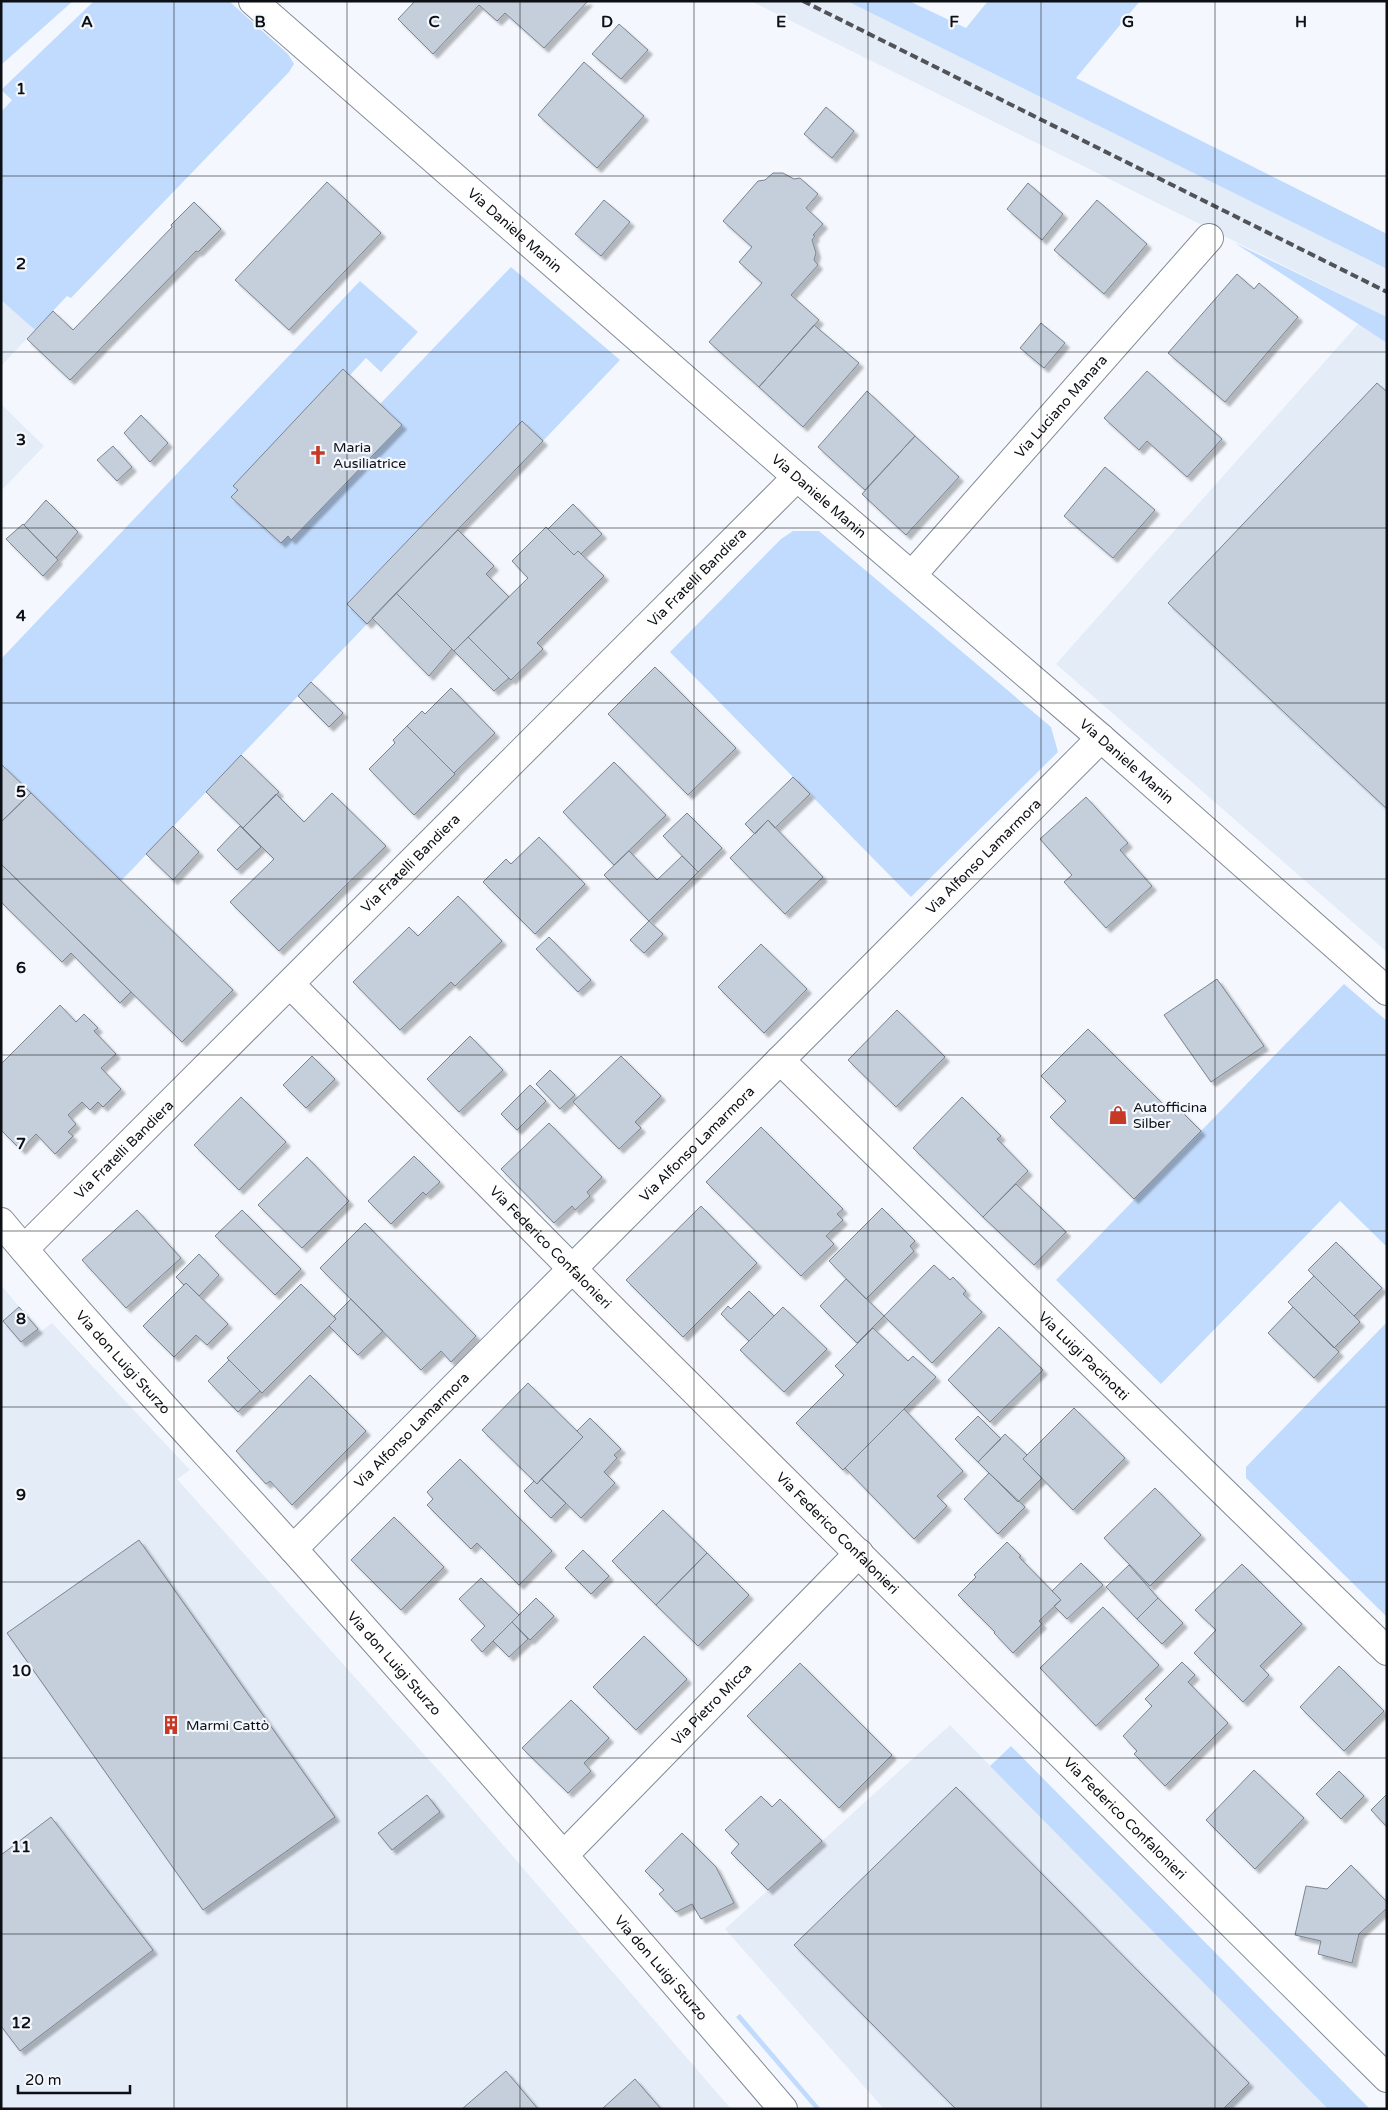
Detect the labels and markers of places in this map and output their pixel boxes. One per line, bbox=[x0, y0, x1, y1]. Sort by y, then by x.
place label: Maria Ausiliatrice bbox=[333, 439, 406, 472]
church icon: Maria Ausiliatrice bbox=[307, 444, 329, 466]
place label: Autofficina Silber bbox=[1133, 1099, 1207, 1132]
shop icon: Autofficina Silber bbox=[1107, 1104, 1129, 1126]
building icon: Marmi Cattò bbox=[160, 1714, 182, 1736]
place label: Marmi Cattò bbox=[186, 1717, 269, 1734]

